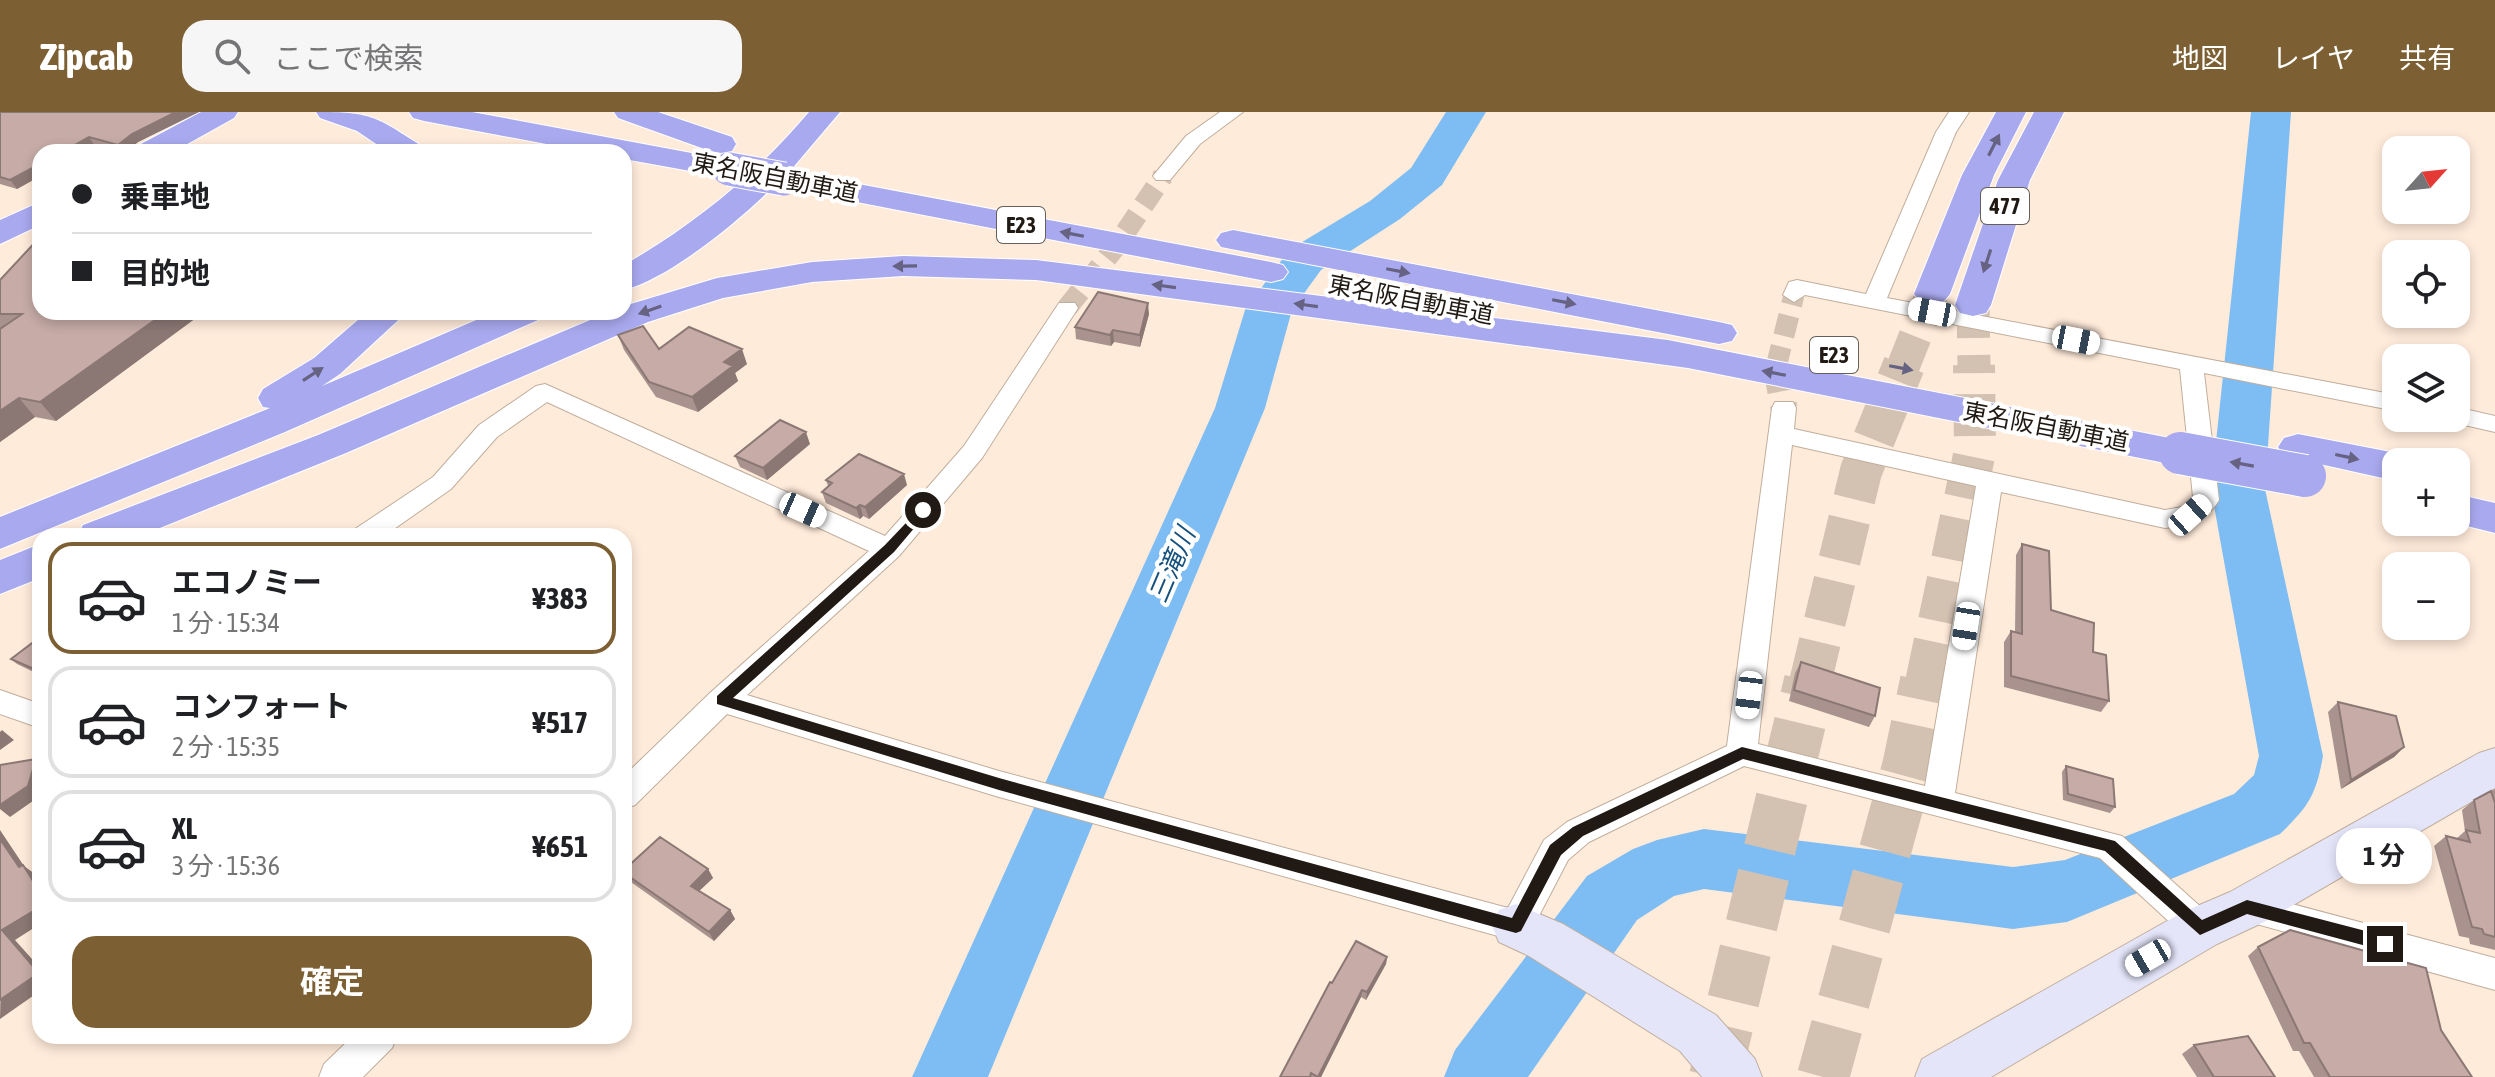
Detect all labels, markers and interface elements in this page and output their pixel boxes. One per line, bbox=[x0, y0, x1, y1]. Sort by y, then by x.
search box bbox=[182, 20, 742, 92]
icon: search bbox=[210, 34, 254, 78]
text: Zipcab bbox=[40, 35, 134, 78]
text: ここで検索 bbox=[274, 41, 424, 75]
text: 地図 bbox=[2172, 42, 2228, 74]
text: レイヤ bbox=[2272, 42, 2355, 74]
text: 共有 bbox=[2399, 42, 2455, 74]
one-way arrow bbox=[1987, 133, 2001, 156]
north arrow bbox=[2382, 136, 2470, 224]
map controls bbox=[2382, 136, 2470, 640]
street label: 東名阪自動車道 bbox=[690, 148, 860, 207]
text: 乗車地 bbox=[120, 179, 210, 213]
road number: 477 bbox=[1981, 188, 2029, 224]
road number: E23 bbox=[997, 207, 1045, 243]
one-way arrow bbox=[1059, 228, 1084, 240]
button: locate bbox=[2382, 240, 2470, 328]
one-way arrow bbox=[1981, 249, 1993, 273]
text: 目的地 bbox=[120, 256, 210, 290]
one-way arrow bbox=[892, 260, 917, 273]
one-way arrow bbox=[1386, 265, 1411, 277]
street label: 東名阪自動車道 bbox=[1326, 270, 1496, 329]
one-way arrow bbox=[1151, 279, 1176, 292]
car bbox=[1906, 296, 1958, 328]
one-way arrow bbox=[1552, 297, 1577, 309]
one-way arrow bbox=[1293, 298, 1318, 311]
one-way arrow bbox=[637, 304, 661, 316]
car bbox=[2050, 324, 2102, 356]
road number: E23 bbox=[1810, 337, 1858, 373]
button: layers bbox=[2382, 344, 2470, 432]
one-way arrow bbox=[1889, 363, 1914, 375]
one-way arrow bbox=[1761, 366, 1786, 378]
one-way arrow bbox=[303, 367, 324, 382]
street label: 東名阪自動車道 bbox=[1961, 397, 2131, 456]
button: + bbox=[2382, 448, 2470, 536]
one-way arrow bbox=[2335, 451, 2360, 464]
one-way arrow bbox=[2230, 458, 2255, 470]
car bbox=[776, 489, 830, 531]
car bbox=[2164, 490, 2216, 540]
route start bbox=[905, 492, 941, 528]
water label: 三滝川 bbox=[1143, 520, 1202, 607]
button: − bbox=[2382, 552, 2470, 640]
icon: car bbox=[76, 562, 148, 634]
text: エコノミー bbox=[172, 565, 322, 599]
text: ¥383 bbox=[532, 581, 588, 615]
car bbox=[1950, 600, 1982, 652]
text: 1 分 · 15:34 bbox=[172, 608, 280, 638]
car bbox=[1734, 670, 1764, 720]
icon: car bbox=[76, 686, 148, 758]
text: コンフォート bbox=[172, 689, 351, 723]
text: ¥517 bbox=[532, 705, 588, 739]
text: 2 分 · 15:35 bbox=[172, 732, 280, 762]
icon: car bbox=[76, 810, 148, 882]
text: XL bbox=[172, 811, 197, 845]
callout: 1 分 bbox=[2337, 828, 2433, 884]
text: ¥651 bbox=[532, 829, 588, 863]
text: 1 分 bbox=[2363, 841, 2405, 871]
text: 3 分 · 15:36 bbox=[172, 851, 280, 881]
route end bbox=[2367, 926, 2403, 962]
button: 確定 bbox=[72, 936, 592, 1028]
car bbox=[2121, 936, 2175, 980]

